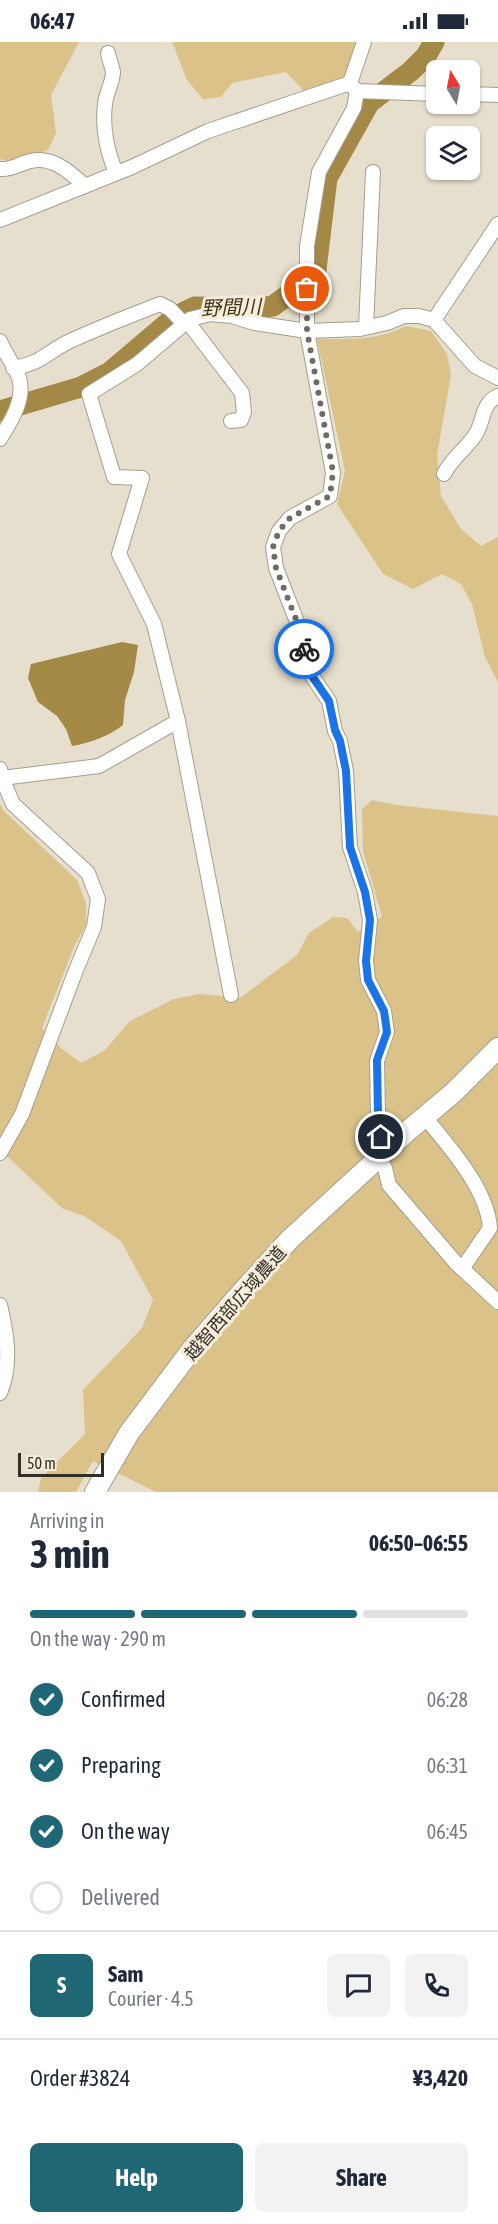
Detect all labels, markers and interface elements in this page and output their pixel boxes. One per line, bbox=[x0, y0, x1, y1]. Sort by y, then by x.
text: 06:47 bbox=[30, 8, 75, 34]
north arrow bbox=[426, 60, 480, 114]
map controls bbox=[426, 60, 480, 180]
button: layers bbox=[426, 126, 480, 180]
pin bbox=[281, 263, 332, 314]
icon: bag bbox=[290, 272, 323, 305]
water label: 野間川 bbox=[201, 294, 263, 320]
courier bbox=[274, 619, 334, 679]
icon: bike bbox=[288, 633, 321, 666]
pin bbox=[355, 1111, 406, 1162]
icon: home bbox=[364, 1120, 397, 1153]
street label: 越智西部広域農道 bbox=[180, 1242, 290, 1364]
scale bar bbox=[18, 1450, 104, 1478]
text: 50 m bbox=[27, 1454, 56, 1472]
text: Arriving in bbox=[30, 1509, 104, 1532]
text: 06:50–06:55 bbox=[369, 1530, 468, 1556]
text: 3 min bbox=[30, 1532, 110, 1576]
text: On the way · 290 m bbox=[30, 1627, 166, 1650]
icon: check bbox=[30, 1683, 63, 1716]
text: Confirmed bbox=[81, 1686, 166, 1712]
text: 06:28 bbox=[427, 1688, 468, 1711]
icon: check bbox=[30, 1749, 63, 1782]
text: Preparing bbox=[81, 1752, 161, 1778]
text: 06:31 bbox=[427, 1754, 468, 1777]
icon: check bbox=[30, 1815, 63, 1848]
text: On the way bbox=[81, 1818, 170, 1844]
text: 06:45 bbox=[427, 1820, 468, 1843]
text: Delivered bbox=[81, 1884, 160, 1910]
button: chat bbox=[327, 1954, 390, 2017]
button: phone bbox=[405, 1954, 468, 2017]
text: Sam bbox=[108, 1961, 143, 1987]
text: S bbox=[57, 1972, 66, 1998]
text: Courier · 4.5 bbox=[108, 1987, 194, 2010]
text: Order #3824 bbox=[30, 2065, 130, 2091]
text: ¥3,420 bbox=[413, 2065, 468, 2091]
button: Help bbox=[30, 2143, 243, 2212]
button: Share bbox=[255, 2143, 468, 2212]

